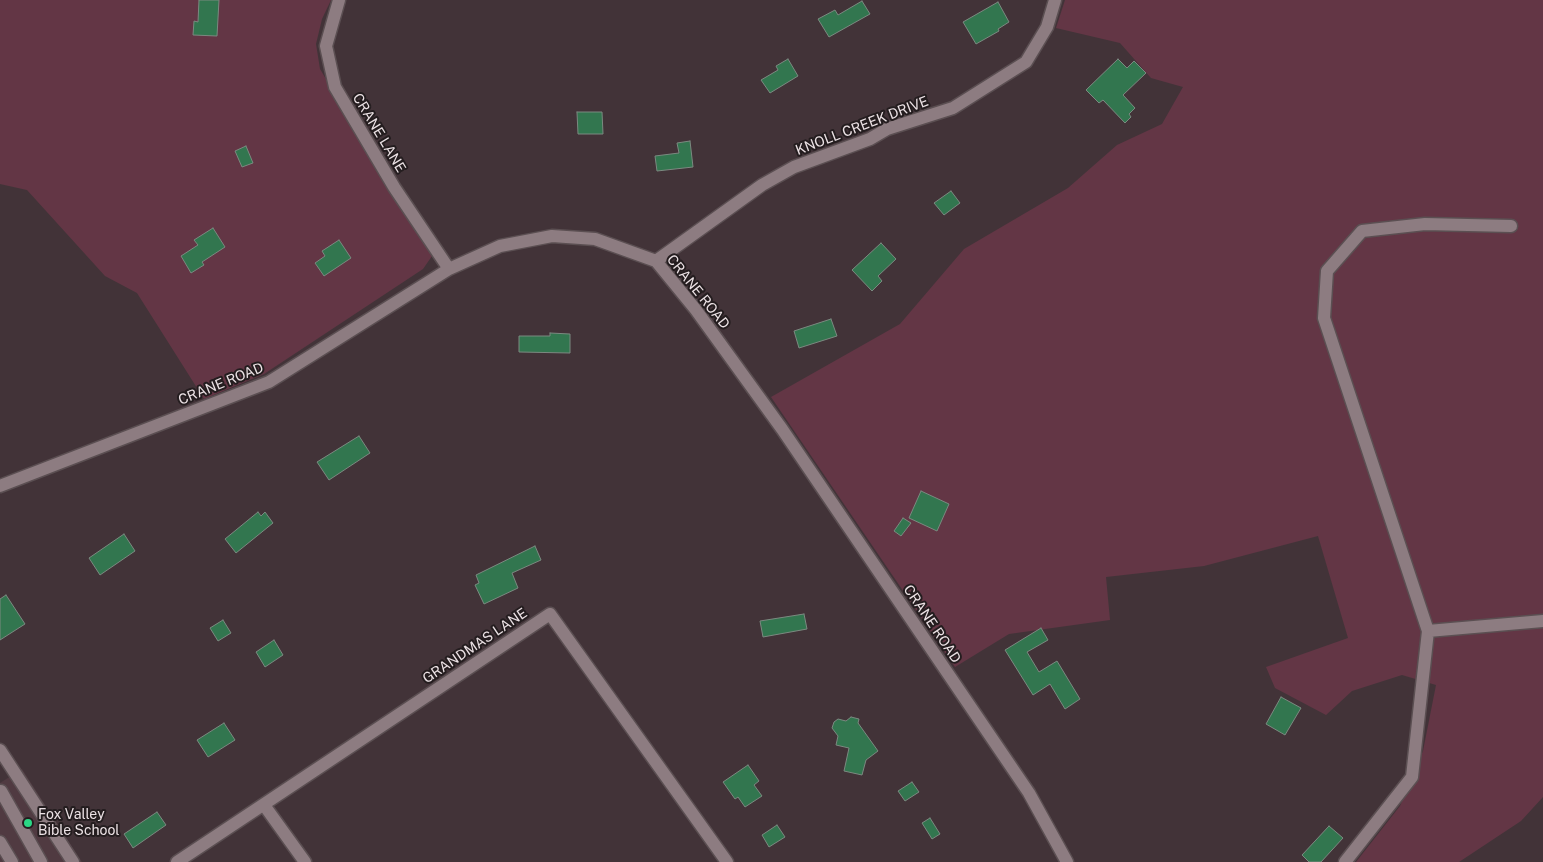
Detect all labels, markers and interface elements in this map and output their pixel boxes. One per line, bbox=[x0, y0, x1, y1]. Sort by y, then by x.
street label: CRANE LANE bbox=[349, 90, 409, 176]
street label: KNOLL CREEK DRIVE bbox=[793, 93, 931, 159]
street label: CRANE ROAD bbox=[663, 252, 733, 332]
street label: CRANE ROAD bbox=[176, 359, 266, 409]
street label: CRANE ROAD bbox=[900, 582, 964, 666]
street label: GRANDMAS LANE bbox=[420, 605, 530, 687]
place label: Fox Valley Bible School bbox=[38, 807, 120, 840]
marker: Fox Valley Bible School bbox=[22, 817, 34, 829]

